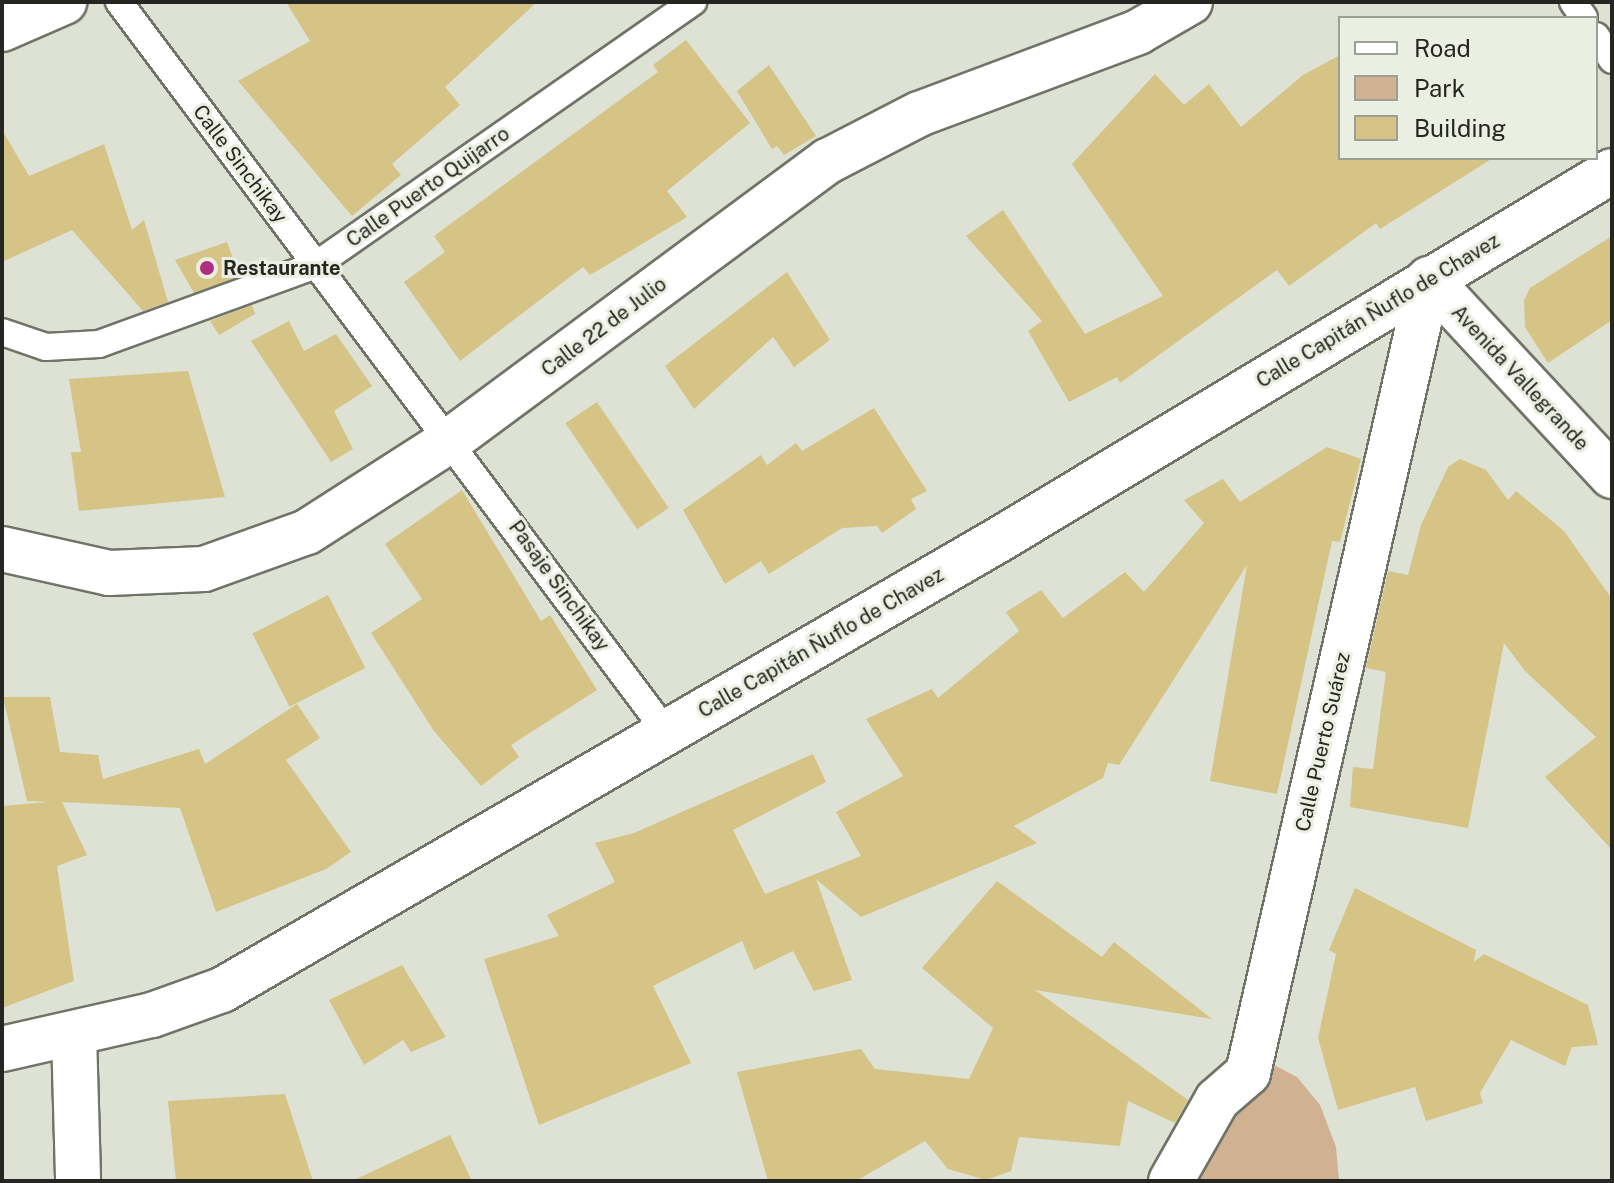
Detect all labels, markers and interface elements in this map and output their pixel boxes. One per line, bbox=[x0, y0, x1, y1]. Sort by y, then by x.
legend bbox=[1338, 16, 1598, 160]
text: Road bbox=[1414, 34, 1471, 62]
text: Park bbox=[1414, 74, 1465, 102]
street label: Calle Sinchikay bbox=[188, 100, 292, 228]
text: Building bbox=[1414, 114, 1506, 142]
street label: Calle Puerto Quijarro bbox=[342, 122, 514, 252]
street label: Calle Capitán Ñuflo de Chavez bbox=[1252, 229, 1504, 393]
place label: Restaurante bbox=[223, 256, 340, 280]
marker: Restaurante bbox=[198, 259, 216, 277]
street label: Calle 22 de Julio bbox=[537, 272, 671, 382]
street label: Avenida Vallegrande bbox=[1446, 300, 1594, 456]
street label: Pasaje Sinchikay bbox=[503, 516, 615, 656]
street label: Calle Capitán Ñuflo de Chavez bbox=[694, 563, 948, 723]
street label: Calle Puerto Suárez bbox=[1291, 650, 1355, 834]

